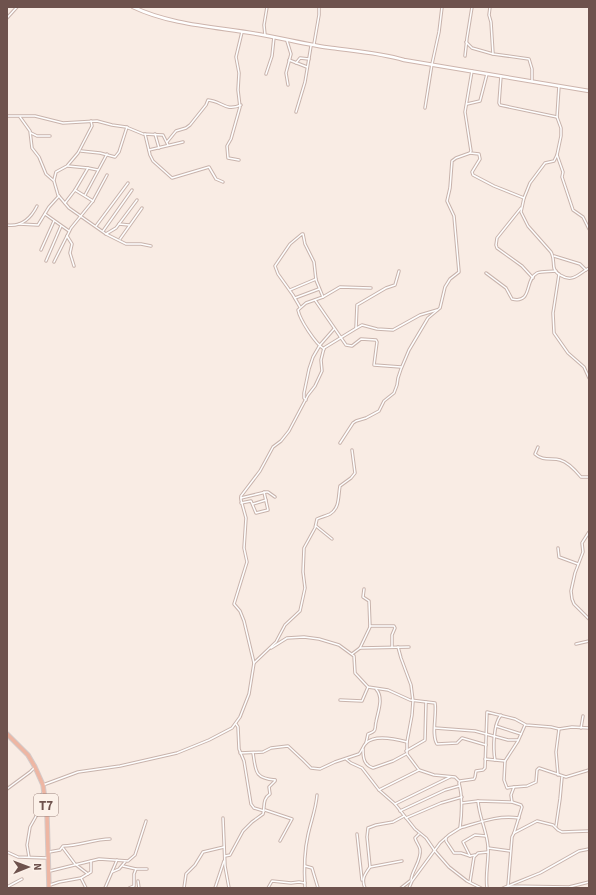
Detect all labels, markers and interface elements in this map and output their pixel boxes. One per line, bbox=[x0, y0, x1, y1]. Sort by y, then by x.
road number: T7 bbox=[34, 794, 58, 816]
north arrow bbox=[8, 847, 48, 887]
text: N bbox=[30, 863, 45, 871]

